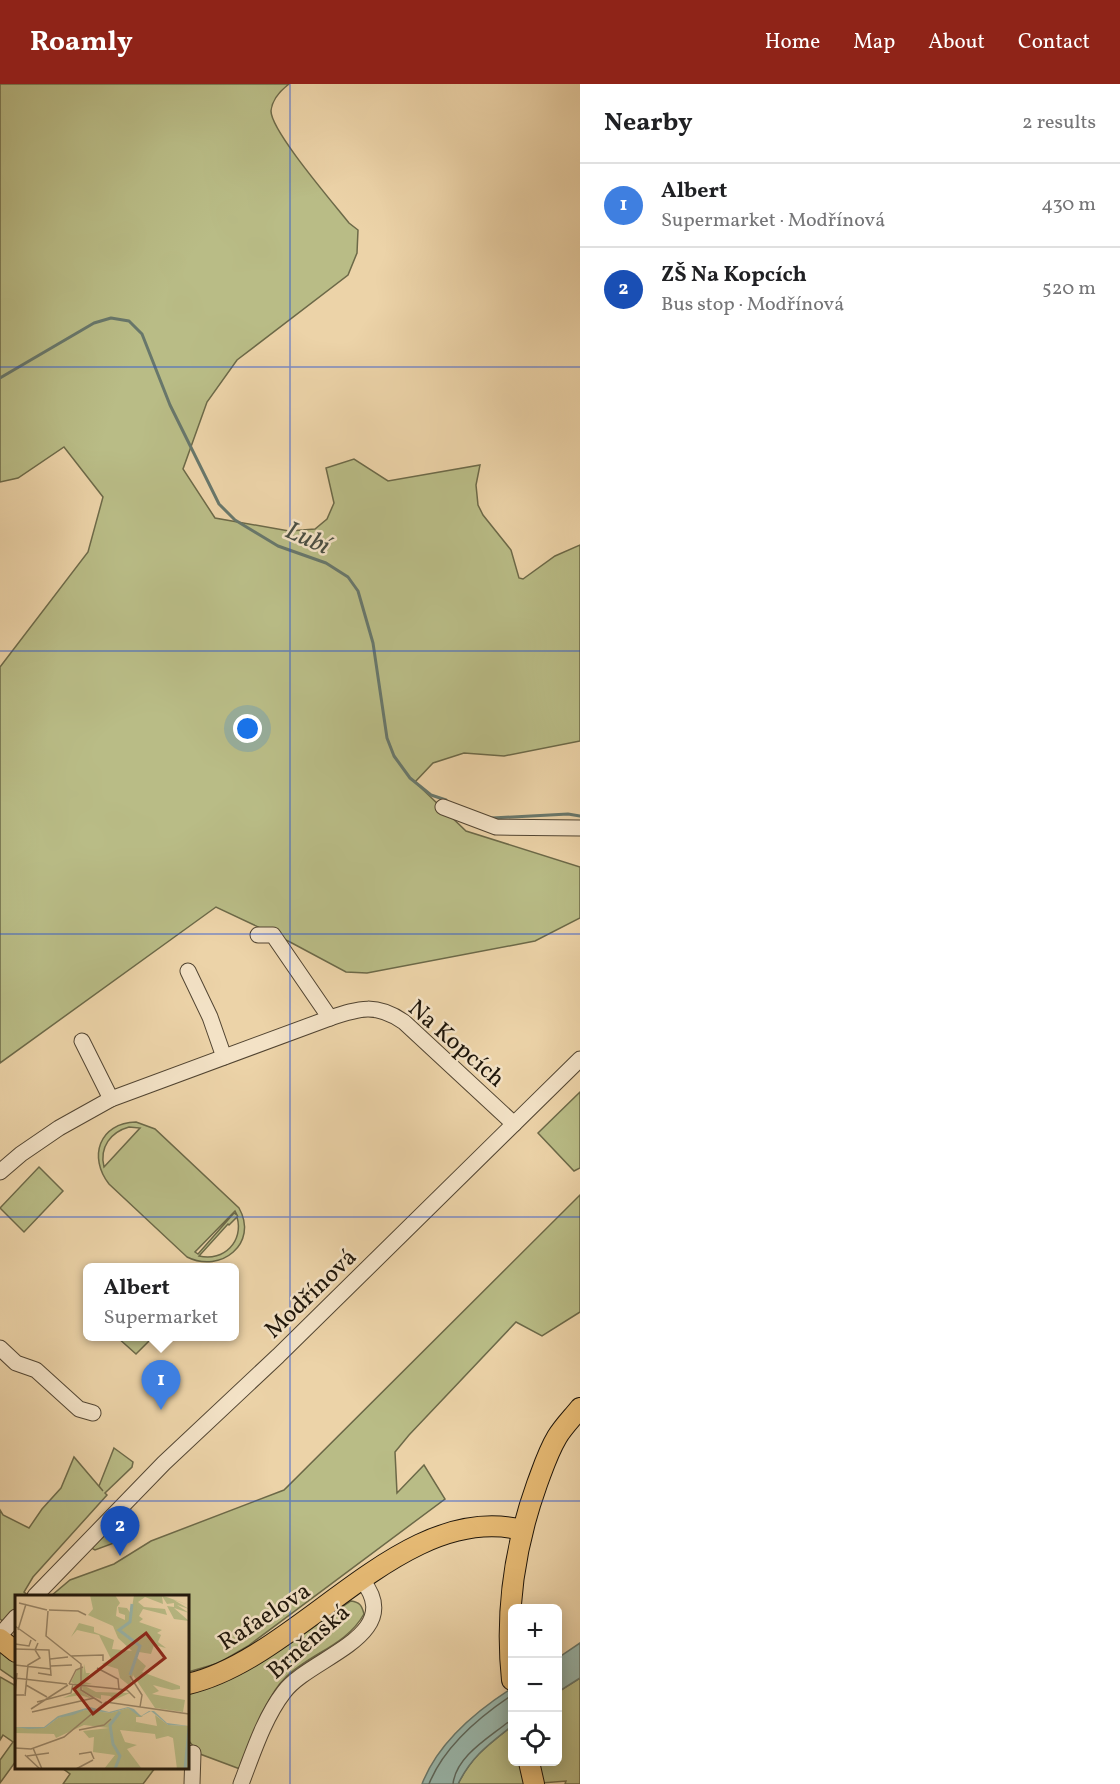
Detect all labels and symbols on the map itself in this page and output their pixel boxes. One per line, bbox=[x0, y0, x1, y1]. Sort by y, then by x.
water label: Lubí bbox=[279, 513, 338, 566]
your location bbox=[233, 714, 262, 743]
street label: Na Kopcích bbox=[400, 993, 512, 1096]
street label: Modřínová bbox=[258, 1242, 365, 1347]
pin: 1 bbox=[142, 1360, 180, 1410]
pin: 2 bbox=[100, 1506, 140, 1556]
street label: Rafaelova bbox=[212, 1575, 318, 1660]
inset map bbox=[15, 1595, 189, 1769]
street label: Brněnská bbox=[260, 1597, 358, 1688]

